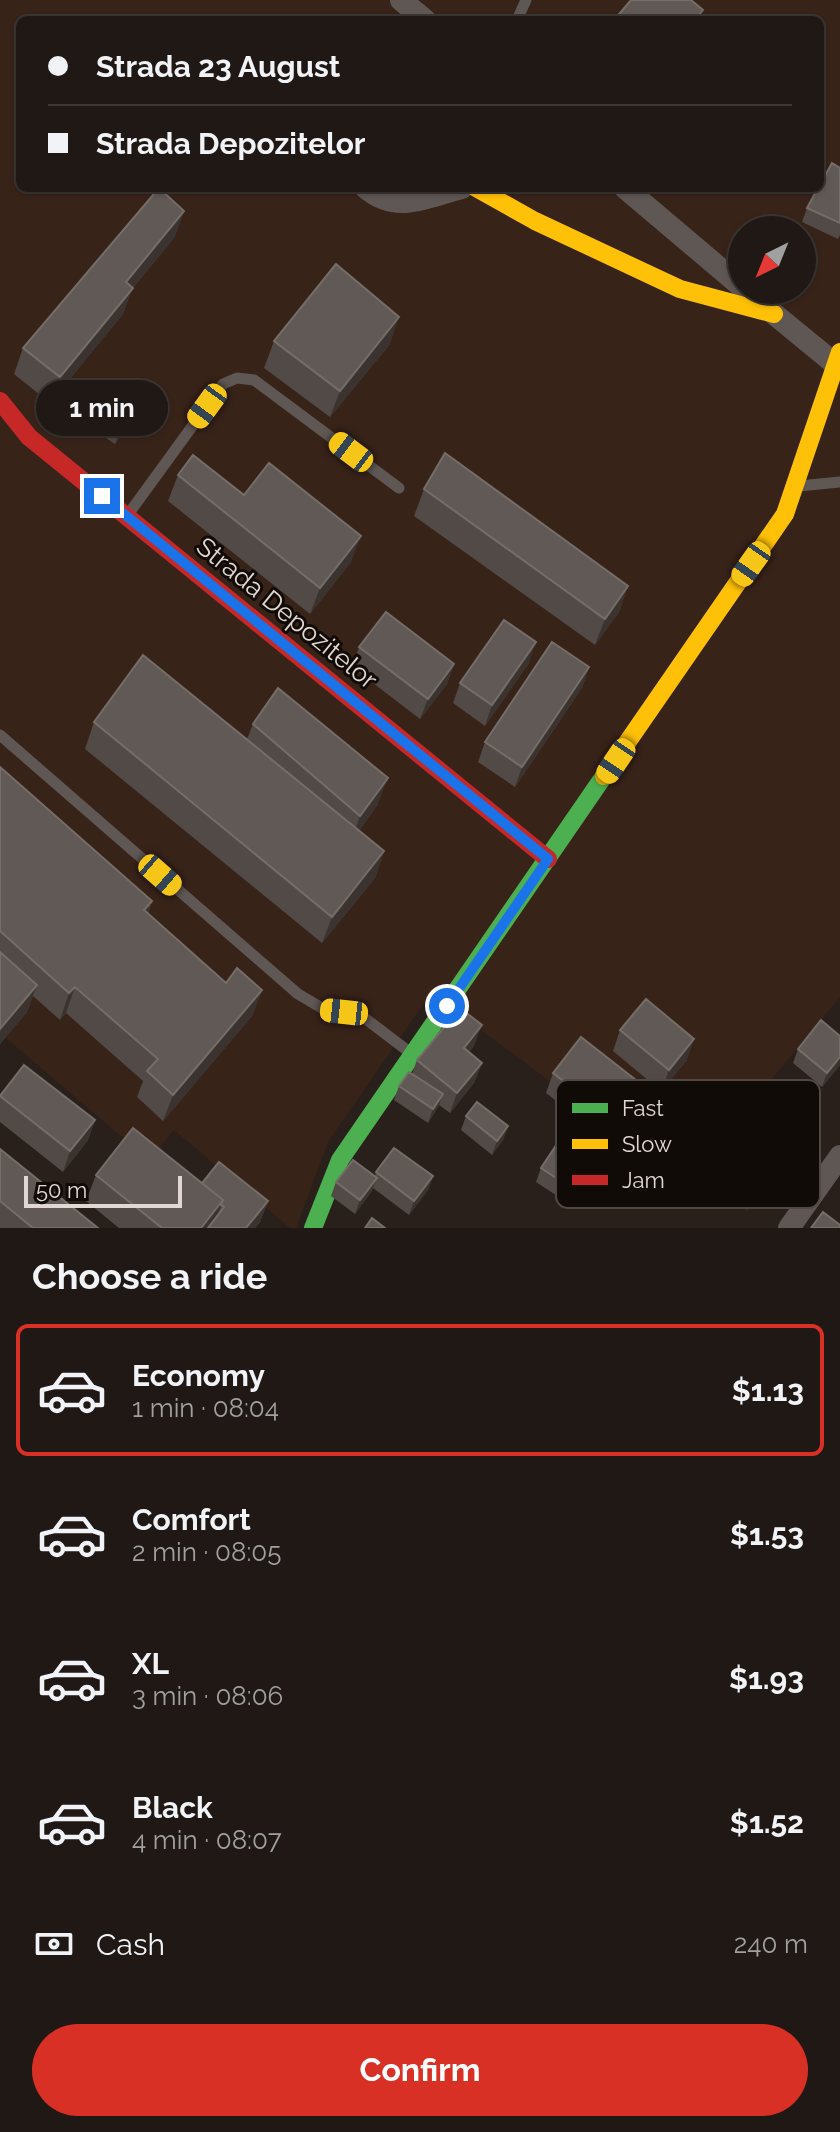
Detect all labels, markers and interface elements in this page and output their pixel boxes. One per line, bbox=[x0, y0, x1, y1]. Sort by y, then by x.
text: Strada 23 August bbox=[96, 49, 340, 84]
text: Strada Depozitelor bbox=[96, 126, 365, 161]
north arrow bbox=[728, 216, 816, 304]
map controls bbox=[728, 216, 816, 304]
callout: 1 min bbox=[36, 380, 168, 436]
car bbox=[183, 380, 231, 432]
text: 1 min bbox=[69, 393, 135, 423]
car bbox=[325, 428, 377, 476]
route end bbox=[84, 478, 120, 514]
street label: Strada Depozitelor bbox=[191, 531, 383, 695]
car bbox=[727, 537, 775, 591]
car bbox=[593, 734, 639, 788]
car bbox=[134, 850, 186, 900]
route start bbox=[429, 988, 465, 1024]
car bbox=[319, 998, 369, 1026]
legend bbox=[556, 1080, 820, 1208]
text: Fast bbox=[622, 1095, 664, 1121]
text: Slow bbox=[622, 1131, 672, 1157]
text: Jam bbox=[622, 1167, 665, 1193]
scale bar bbox=[24, 1172, 182, 1208]
text: 50 m bbox=[36, 1177, 87, 1203]
text: Choose a ride bbox=[32, 1255, 267, 1297]
icon: car bbox=[36, 1354, 108, 1426]
text: Economy bbox=[132, 1358, 265, 1393]
text: $1.13 bbox=[732, 1373, 804, 1408]
text: 1 min · 08:04 bbox=[132, 1393, 279, 1423]
icon: car bbox=[36, 1498, 108, 1570]
text: Comfort bbox=[132, 1502, 251, 1537]
text: $1.53 bbox=[730, 1517, 804, 1552]
text: 2 min · 08:05 bbox=[132, 1537, 281, 1567]
icon: car bbox=[36, 1642, 108, 1714]
text: XL bbox=[132, 1646, 169, 1681]
text: $1.93 bbox=[729, 1661, 804, 1696]
text: 3 min · 08:06 bbox=[132, 1681, 283, 1711]
icon: car bbox=[36, 1786, 108, 1858]
text: Black bbox=[132, 1790, 213, 1825]
text: $1.52 bbox=[730, 1805, 804, 1840]
text: 4 min · 08:07 bbox=[132, 1825, 282, 1855]
icon: cash bbox=[32, 1922, 76, 1966]
text: Cash bbox=[96, 1927, 165, 1962]
text: 240 m bbox=[734, 1929, 808, 1959]
button: Confirm bbox=[32, 2024, 808, 2116]

